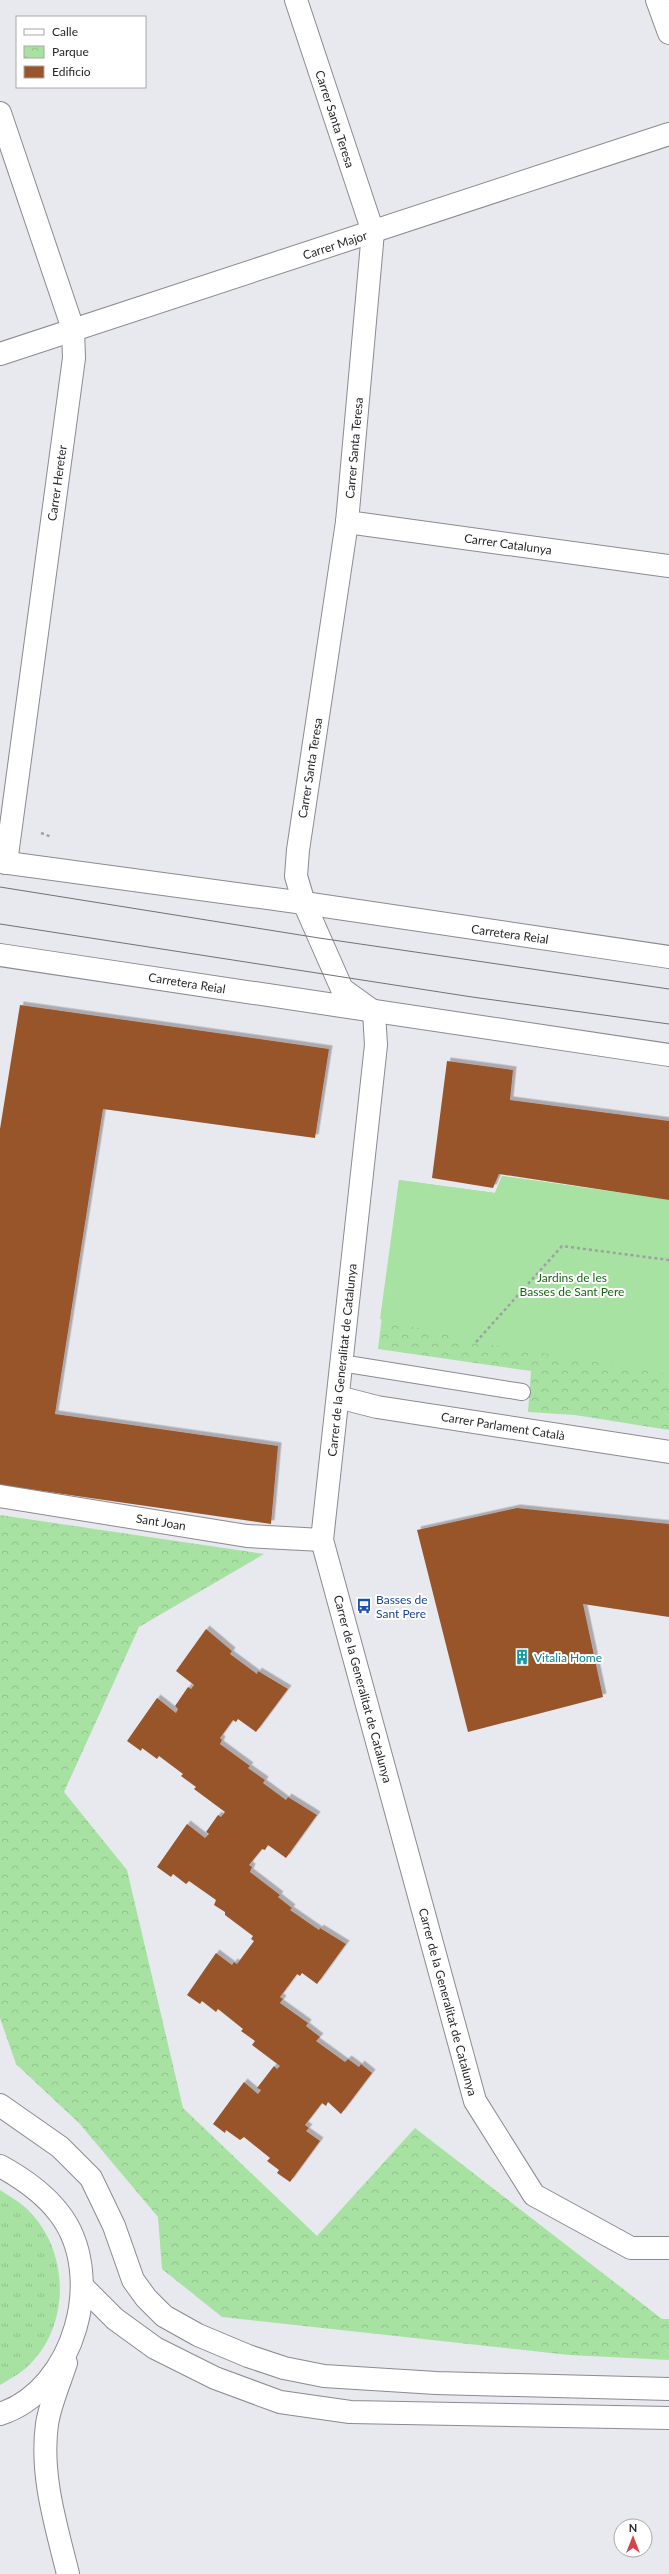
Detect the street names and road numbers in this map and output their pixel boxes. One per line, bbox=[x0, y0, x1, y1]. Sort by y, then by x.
street label: Carrer Santa Teresa bbox=[312, 68, 358, 170]
street label: Carrer Major bbox=[301, 227, 370, 262]
street label: Carrer Santa Teresa bbox=[342, 397, 366, 499]
street label: Carrer Hereter bbox=[44, 443, 70, 522]
street label: Carrer Catalunya bbox=[463, 530, 553, 558]
street label: Carrer Santa Teresa bbox=[295, 717, 325, 819]
street label: Carretera Reial bbox=[470, 921, 550, 947]
street label: Carretera Reial bbox=[147, 970, 227, 996]
street label: Carrer de la Generalitat de Catalunya bbox=[324, 1263, 360, 1457]
street label: Carrer Parlament Català bbox=[440, 1409, 566, 1443]
street label: Sant Joan bbox=[135, 1511, 187, 1533]
street label: Carrer de la Generalitat de Catalunya bbox=[331, 1593, 395, 1785]
street label: Carrer de la Generalitat de Catalunya bbox=[416, 1906, 480, 2098]

